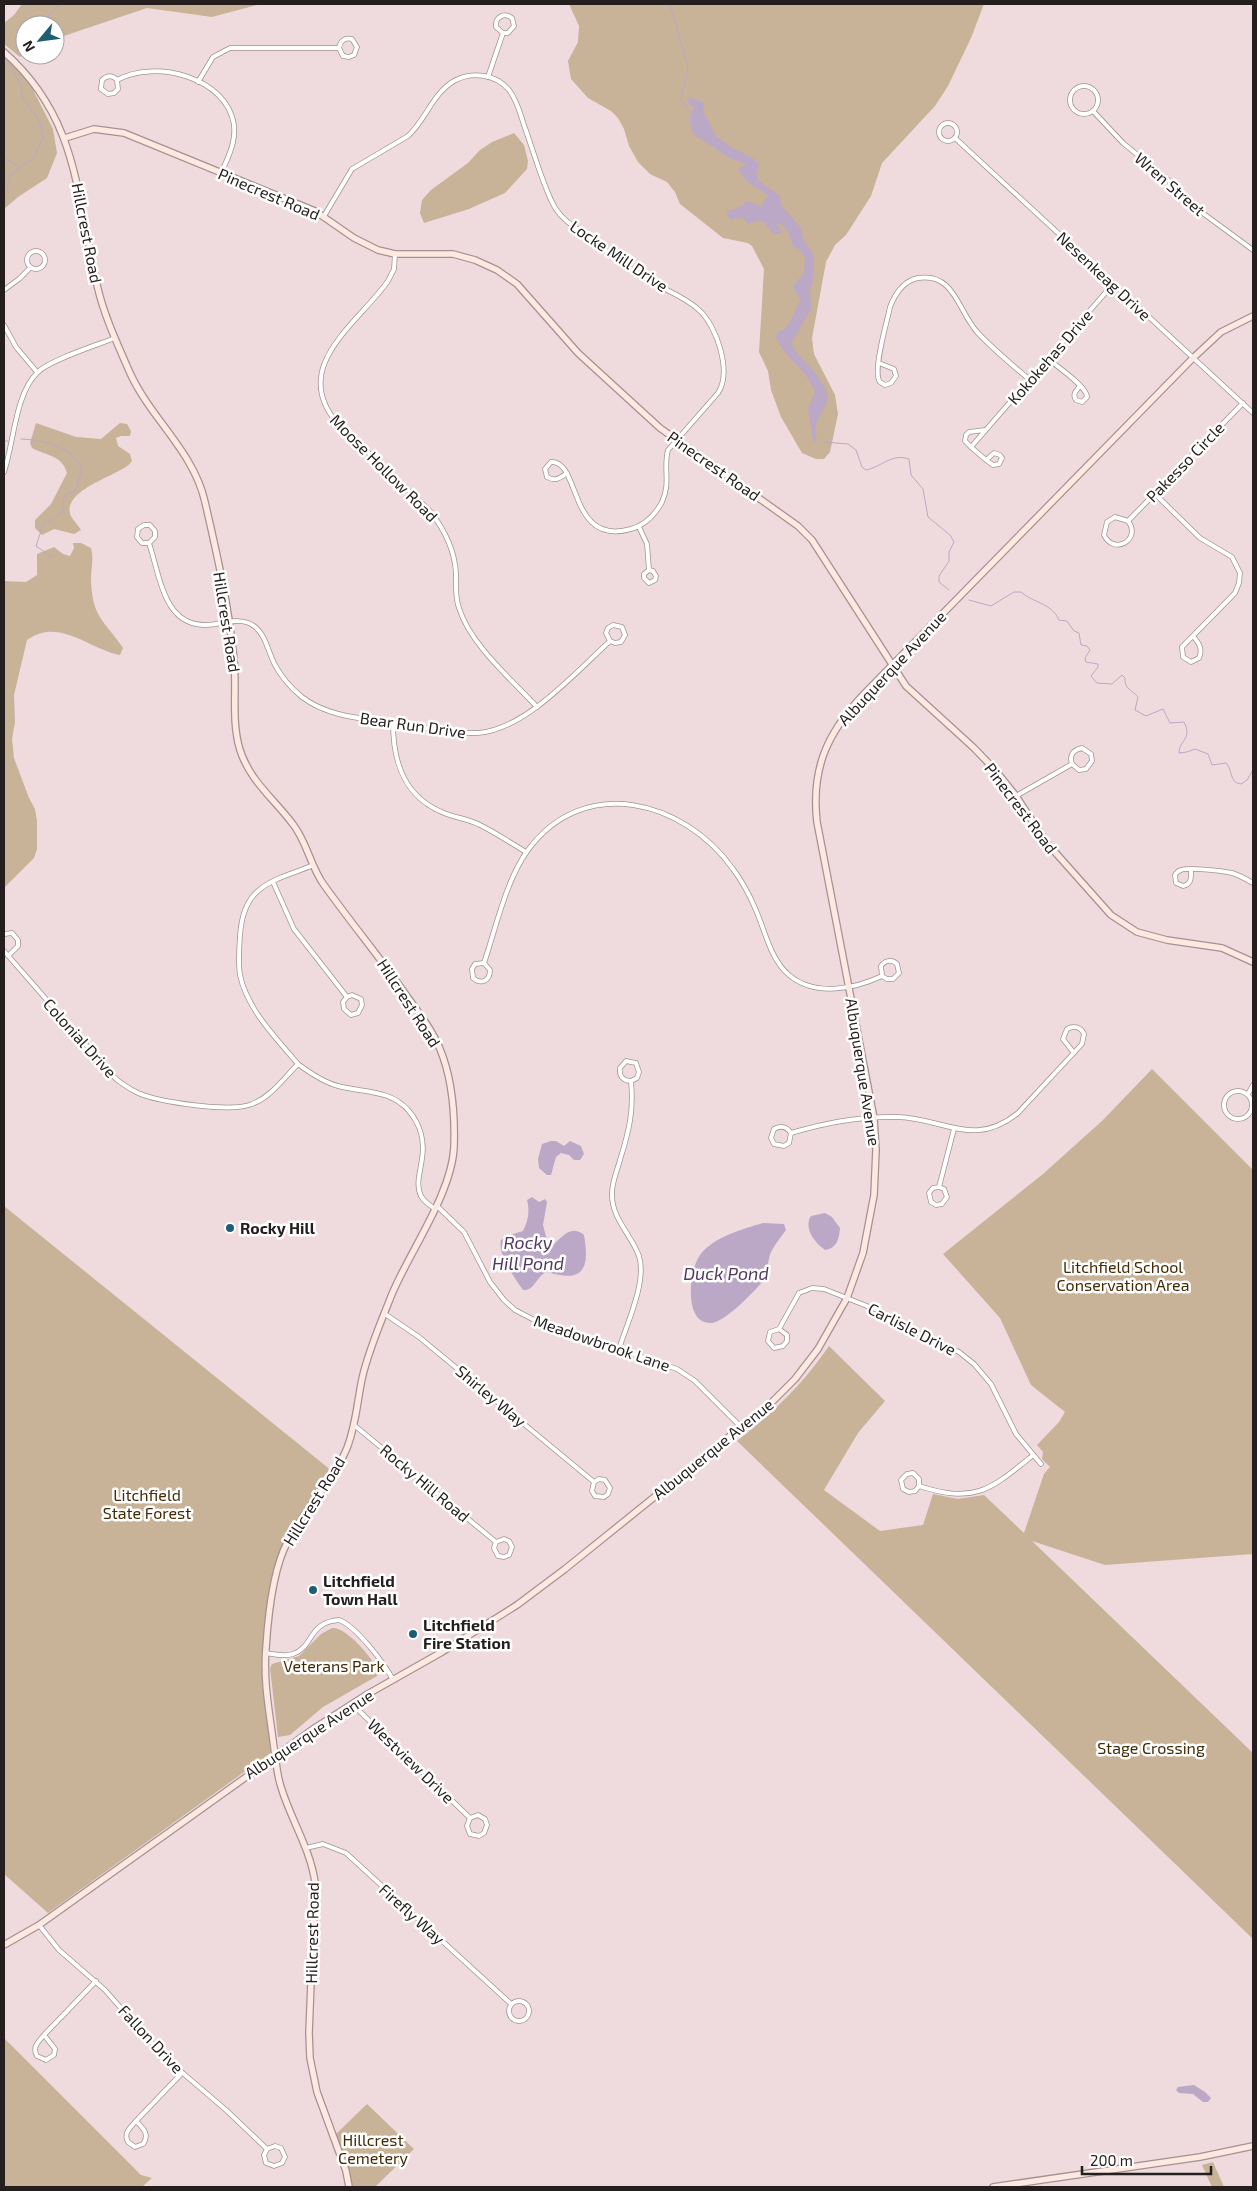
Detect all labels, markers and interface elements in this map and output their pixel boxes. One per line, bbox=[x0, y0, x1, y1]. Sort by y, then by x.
north arrow bbox=[15, 15, 65, 65]
text: N bbox=[18, 38, 38, 55]
street label: Wren Street bbox=[1131, 148, 1209, 219]
street label: Pinecrest Road bbox=[216, 164, 323, 223]
street label: Hillcrest Road bbox=[68, 181, 106, 285]
street label: Locke Mill Drive bbox=[567, 216, 672, 295]
street label: Nesenkeag Drive bbox=[1053, 227, 1155, 324]
street label: Kokokehas Drive bbox=[1003, 305, 1096, 408]
street label: Moose Hollow Road bbox=[327, 410, 442, 525]
street label: Pakesso Circle bbox=[1142, 418, 1228, 506]
street label: Pinecrest Road bbox=[664, 427, 764, 505]
street label: Hillcrest Road bbox=[210, 570, 245, 674]
street label: Albuquerque Avenue bbox=[834, 606, 950, 729]
street label: Bear Run Drive bbox=[359, 708, 467, 741]
street label: Pinecrest Road bbox=[981, 759, 1062, 857]
street label: Hillcrest Road bbox=[374, 955, 445, 1050]
street label: Colonial Drive bbox=[40, 994, 121, 1081]
street label: Albuquerque Avenue bbox=[842, 997, 885, 1147]
place label: Rocky Hill bbox=[240, 1218, 316, 1238]
marker: Rocky Hill bbox=[224, 1222, 236, 1234]
water label: Rocky Hill Pond bbox=[492, 1231, 564, 1274]
park label: Litchfield School Conservation Area bbox=[1057, 1257, 1190, 1294]
water label: Duck Pond bbox=[683, 1262, 769, 1284]
street label: Carlisle Drive bbox=[865, 1298, 959, 1359]
street label: Meadowbrook Lane bbox=[532, 1310, 673, 1375]
street label: Shirley Way bbox=[452, 1361, 531, 1431]
street label: Albuquerque Avenue bbox=[649, 1394, 777, 1503]
street label: Rocky Hill Road bbox=[377, 1440, 474, 1525]
street label: Hillcrest Road bbox=[279, 1453, 349, 1549]
park label: Litchfield State Forest bbox=[103, 1485, 191, 1522]
place label: Litchfield Town Hall bbox=[323, 1571, 398, 1608]
marker: Litchfield Town Hall bbox=[307, 1584, 319, 1596]
place label: Litchfield Fire Station bbox=[423, 1615, 511, 1652]
marker: Litchfield Fire Station bbox=[407, 1628, 419, 1640]
park label: Veterans Park bbox=[283, 1656, 385, 1675]
street label: Albuquerque Avenue bbox=[241, 1685, 377, 1782]
street label: Westview Drive bbox=[364, 1715, 459, 1807]
park label: Stage Crossing bbox=[1097, 1738, 1205, 1757]
street label: Firefly Way bbox=[376, 1879, 449, 1948]
street label: Hillcrest Road bbox=[301, 1882, 322, 1984]
street label: Fallon Drive bbox=[115, 2001, 188, 2077]
park label: Hillcrest Cemetery bbox=[338, 2130, 408, 2167]
scale bar bbox=[1082, 2144, 1211, 2176]
text: 200 m bbox=[1090, 2151, 1133, 2169]

